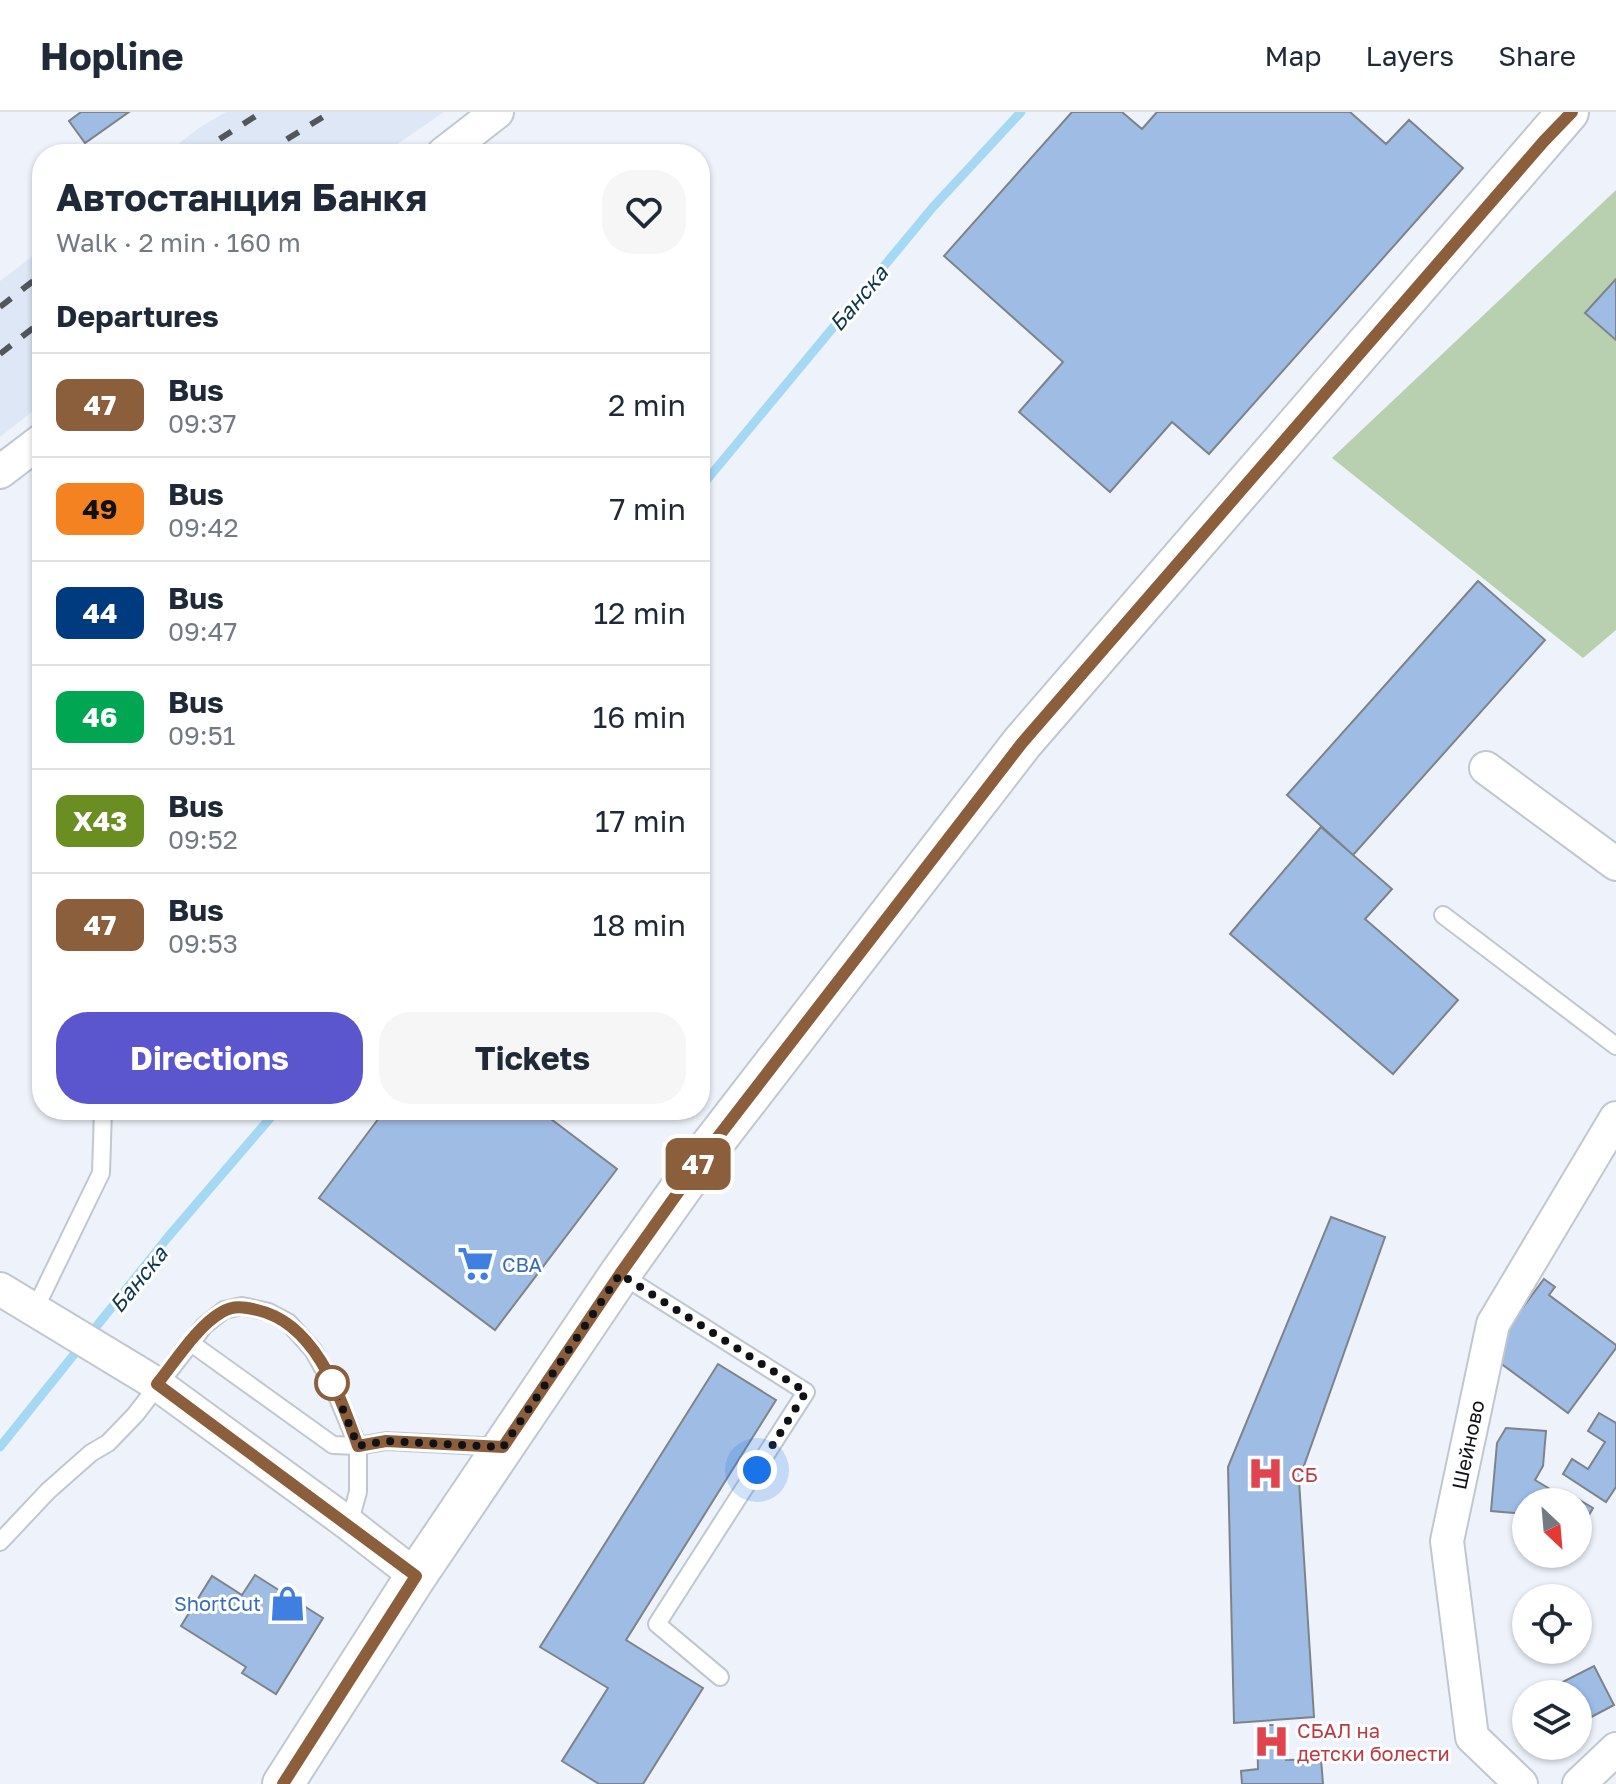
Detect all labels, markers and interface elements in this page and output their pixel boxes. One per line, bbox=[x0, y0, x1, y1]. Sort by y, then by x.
text: Hopline bbox=[40, 33, 184, 78]
text: Map bbox=[1264, 39, 1322, 72]
text: Layers bbox=[1366, 39, 1454, 72]
text: Share bbox=[1498, 39, 1576, 72]
button: heart bbox=[602, 170, 686, 254]
text: Автостанция Банкя bbox=[56, 174, 427, 219]
text: Walk · 2 min · 160 m bbox=[56, 227, 301, 258]
water label: Банска bbox=[823, 259, 894, 336]
text: Departures bbox=[56, 298, 219, 334]
text: Bus bbox=[168, 372, 224, 408]
text: 2 min bbox=[608, 387, 686, 423]
text: 47 bbox=[84, 388, 116, 421]
text: 09:37 bbox=[168, 408, 237, 439]
text: Bus bbox=[168, 476, 224, 512]
text: 7 min bbox=[610, 491, 686, 527]
text: 49 bbox=[82, 492, 118, 525]
text: 09:42 bbox=[168, 512, 239, 543]
text: Bus bbox=[168, 580, 224, 616]
text: 12 min bbox=[594, 595, 686, 631]
text: 44 bbox=[82, 596, 118, 629]
text: 09:47 bbox=[168, 616, 237, 647]
text: Bus bbox=[168, 684, 224, 720]
text: 16 min bbox=[593, 699, 686, 735]
text: 46 bbox=[82, 700, 118, 733]
text: 09:51 bbox=[168, 720, 235, 751]
text: Bus bbox=[168, 788, 224, 824]
text: 17 min bbox=[595, 803, 686, 839]
text: X43 bbox=[73, 804, 127, 837]
text: 09:52 bbox=[168, 824, 238, 855]
text: Bus bbox=[168, 892, 224, 928]
text: 18 min bbox=[593, 907, 686, 943]
text: 47 bbox=[84, 908, 116, 941]
text: 09:53 bbox=[168, 928, 238, 959]
button: Directions bbox=[56, 1012, 363, 1104]
button: Tickets bbox=[379, 1012, 686, 1104]
line badge: 47 bbox=[662, 1138, 734, 1190]
text: 47 bbox=[682, 1147, 714, 1180]
water label: Банска bbox=[103, 1239, 174, 1318]
supermarket icon: CBA bbox=[457, 1245, 495, 1283]
place label: CBA bbox=[502, 1252, 542, 1276]
unlabelled marker bbox=[315, 1366, 349, 1400]
street label: Шейново bbox=[1446, 1398, 1489, 1491]
your location bbox=[737, 1450, 777, 1490]
hospital icon: СБ bbox=[1246, 1455, 1284, 1493]
place label: СБ bbox=[1291, 1462, 1318, 1486]
north arrow bbox=[1512, 1488, 1592, 1568]
map controls bbox=[1512, 1488, 1592, 1760]
shop icon: ShortCut bbox=[268, 1584, 306, 1622]
button: locate bbox=[1512, 1584, 1592, 1664]
place label: ShortCut bbox=[174, 1591, 261, 1615]
button: layers bbox=[1512, 1680, 1592, 1760]
place label: СБАЛ на детски болести bbox=[1297, 1718, 1450, 1765]
hospital icon: СБАЛ на детски болести bbox=[1252, 1723, 1290, 1761]

